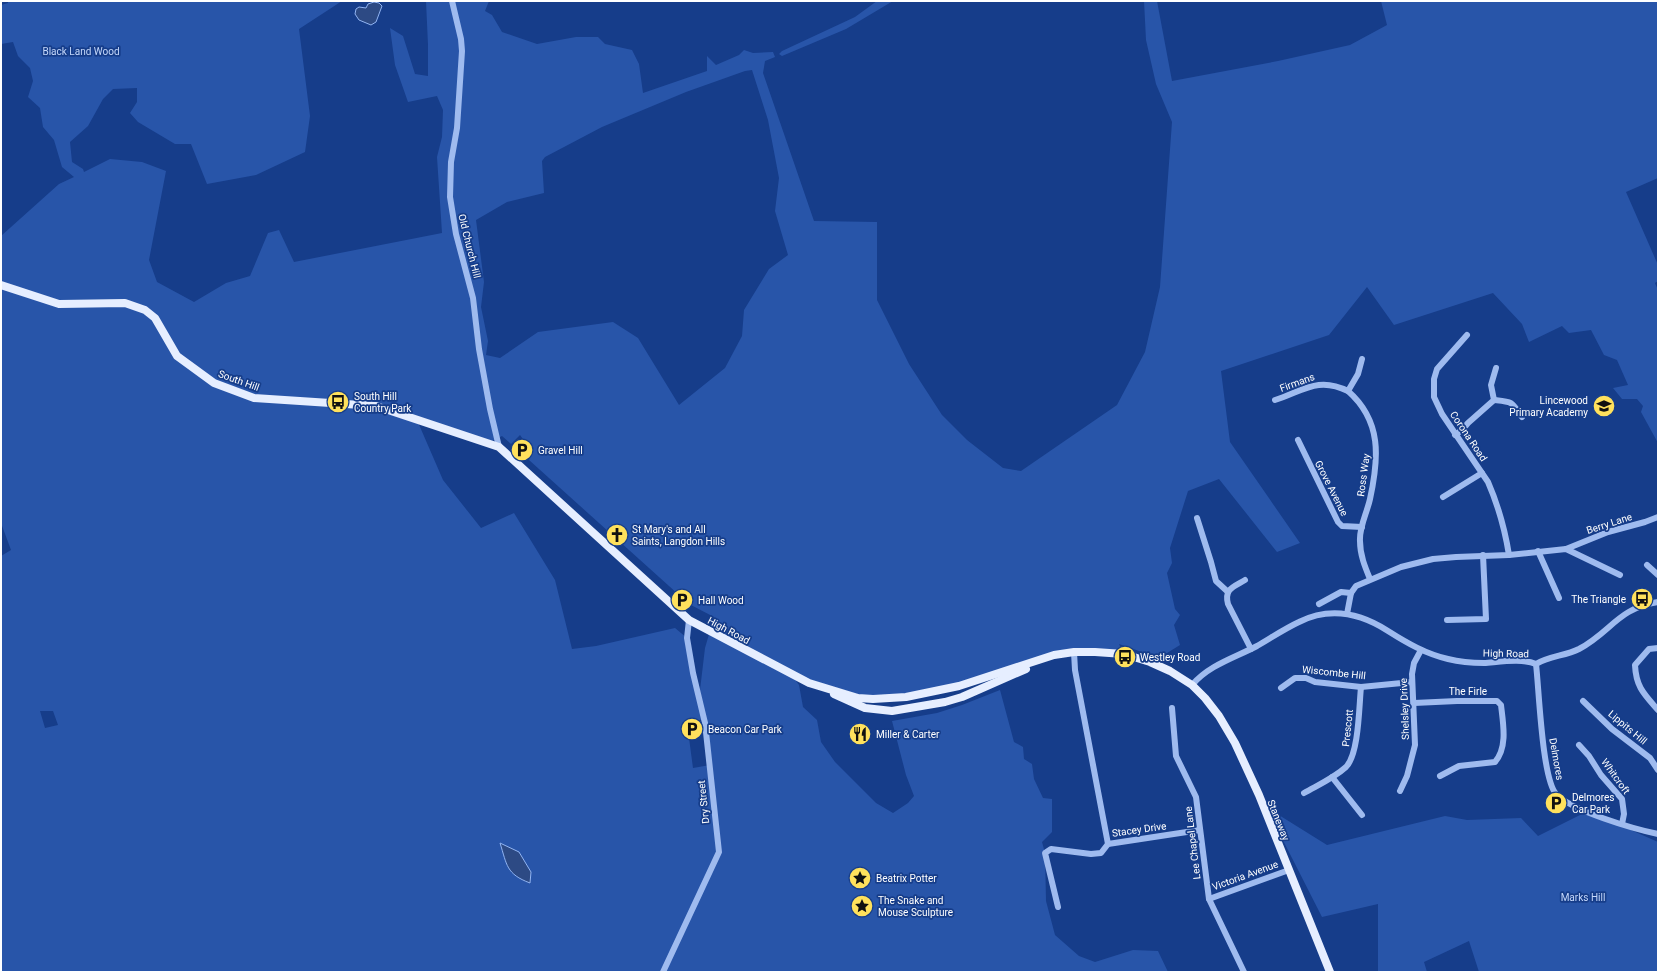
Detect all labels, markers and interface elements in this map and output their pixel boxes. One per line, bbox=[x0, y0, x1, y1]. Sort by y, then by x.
park label: Black Land Wood bbox=[42, 46, 120, 57]
street label: Old Church Hill bbox=[456, 213, 483, 279]
street label: South Hill bbox=[217, 368, 261, 393]
street label: Firmans bbox=[1278, 371, 1316, 394]
bus stop icon: South Hill Country Park bbox=[325, 389, 351, 415]
place label: South Hill Country Park bbox=[354, 391, 412, 414]
school or university icon: Lincewood Primary Academy bbox=[1591, 393, 1617, 419]
place label: Lincewood Primary Academy bbox=[1509, 395, 1588, 418]
street label: Corona Road bbox=[1448, 409, 1489, 463]
parking icon: Gravel Hill bbox=[509, 437, 535, 463]
place label: Gravel Hill bbox=[538, 445, 583, 456]
street label: Ross Way bbox=[1355, 453, 1372, 497]
street label: Grove Avenue bbox=[1313, 459, 1350, 518]
street label: Berry Lane bbox=[1585, 511, 1633, 536]
church icon: St Mary's and All Saints, Langdon Hills bbox=[604, 522, 630, 548]
place label: St Mary's and All Saints, Langdon Hills bbox=[632, 524, 725, 547]
bus stop icon: The Triangle bbox=[1629, 586, 1655, 612]
parking icon: Hall Wood bbox=[669, 587, 695, 613]
place label: The Triangle bbox=[1571, 594, 1626, 605]
place label: Hall Wood bbox=[698, 595, 744, 606]
street label: High Road bbox=[706, 615, 752, 646]
bus stop icon: Westley Road bbox=[1112, 644, 1138, 670]
street label: High Road bbox=[1483, 648, 1529, 659]
place label: Westley Road bbox=[1140, 652, 1200, 663]
street label: Wiscombe Hill bbox=[1302, 664, 1366, 681]
street label: Shelsley Drive bbox=[1398, 678, 1411, 740]
street label: The Firle bbox=[1449, 686, 1487, 697]
street label: Lippits Hill bbox=[1606, 708, 1649, 747]
street label: Prescott bbox=[1340, 709, 1355, 747]
parking icon: Beacon Car Park bbox=[679, 716, 705, 742]
restaurant icon: Miller & Carter bbox=[847, 721, 873, 747]
place label: Beacon Car Park bbox=[708, 724, 783, 735]
place label: Miller & Carter bbox=[876, 729, 940, 740]
street label: Delmores bbox=[1547, 737, 1566, 781]
street label: Whitcroft bbox=[1599, 756, 1632, 796]
street label: Dry Street bbox=[696, 780, 711, 824]
parking icon: Delmores Car Park bbox=[1543, 790, 1569, 816]
place label: Delmores Car Park bbox=[1572, 792, 1615, 815]
street label: Staneway bbox=[1265, 798, 1292, 842]
street label: Lee Chapel Lane bbox=[1183, 806, 1202, 880]
street label: Stacey Drive bbox=[1111, 820, 1167, 839]
street label: Victoria Avenue bbox=[1211, 858, 1280, 892]
place icon: Beatrix Potter bbox=[847, 865, 873, 891]
place label: Beatrix Potter bbox=[876, 873, 937, 884]
park label: Marks Hill bbox=[1561, 892, 1605, 903]
place icon: The Snake and Mouse Sculpture bbox=[849, 893, 875, 919]
place label: The Snake and Mouse Sculpture bbox=[878, 895, 953, 918]

